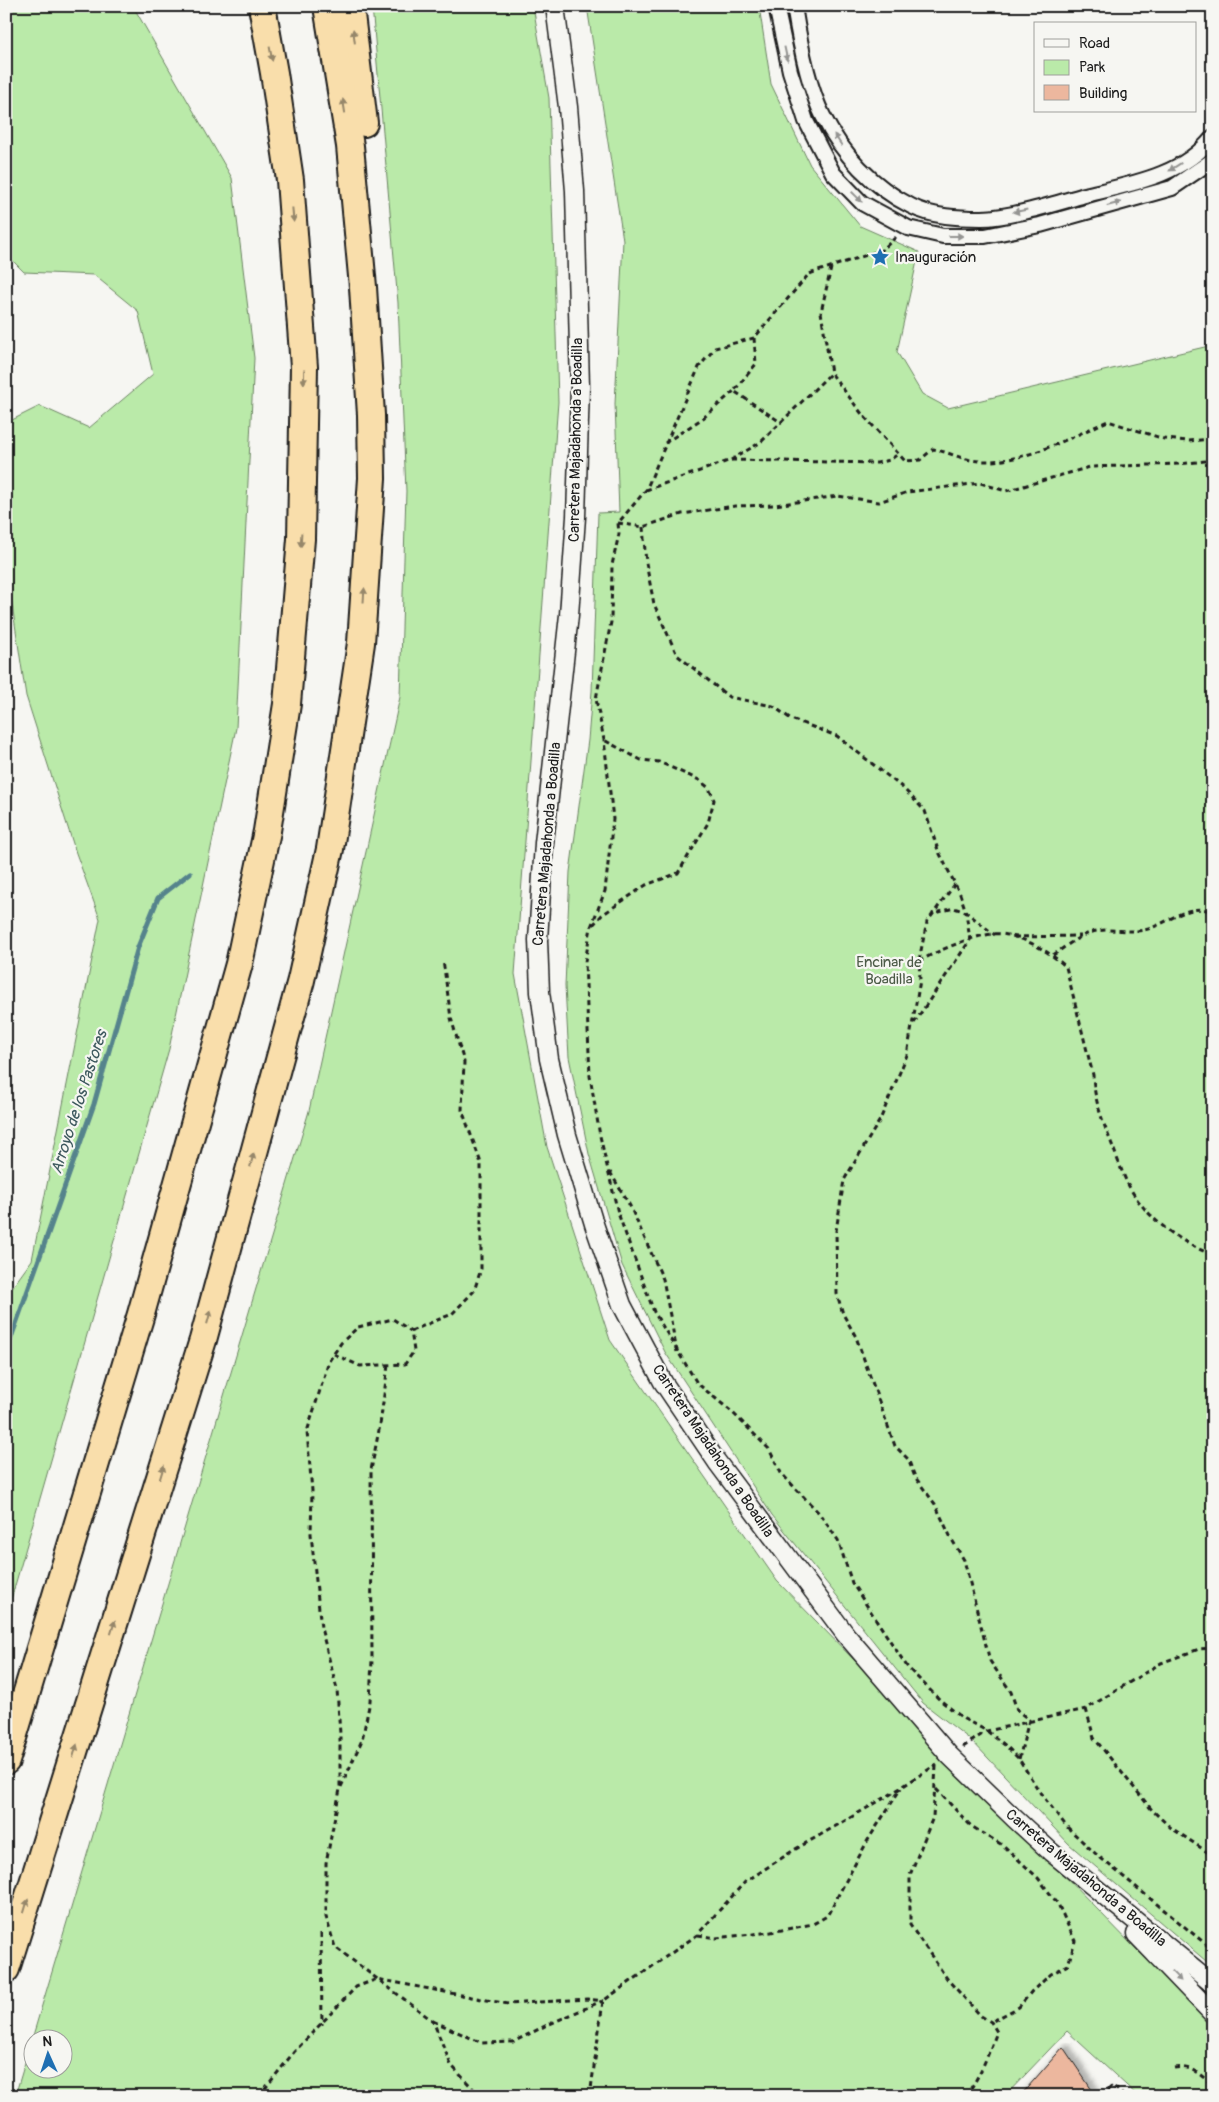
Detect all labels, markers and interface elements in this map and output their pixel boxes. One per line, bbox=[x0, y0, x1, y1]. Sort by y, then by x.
legend bbox=[1034, 22, 1196, 112]
one-way arrow bbox=[350, 28, 358, 44]
text: Road bbox=[1079, 34, 1110, 53]
one-way arrow bbox=[782, 46, 790, 62]
one-way arrow bbox=[267, 47, 275, 62]
text: Park bbox=[1079, 58, 1106, 77]
text: Building bbox=[1079, 84, 1127, 103]
one-way arrow bbox=[340, 97, 348, 113]
one-way arrow bbox=[834, 133, 843, 147]
one-way arrow bbox=[1169, 162, 1182, 172]
one-way arrow bbox=[851, 191, 863, 203]
one-way arrow bbox=[1107, 200, 1122, 208]
one-way arrow bbox=[289, 207, 297, 223]
one-way arrow bbox=[1011, 208, 1027, 216]
one-way arrow bbox=[948, 232, 964, 240]
place icon: Inauguración bbox=[869, 246, 891, 268]
place label: Inauguración bbox=[895, 248, 976, 267]
street label: Carretera Majadahonda a Boadilla bbox=[565, 338, 587, 542]
one-way arrow bbox=[300, 369, 308, 385]
one-way arrow bbox=[296, 532, 304, 548]
one-way arrow bbox=[361, 586, 369, 602]
street label: Carretera Majadahonda a Boadilla bbox=[529, 741, 565, 947]
park label: Encinar de Boadilla bbox=[856, 953, 922, 989]
water label: Arroyo de los Pastores bbox=[46, 1026, 112, 1176]
one-way arrow bbox=[248, 1153, 256, 1168]
one-way arrow bbox=[206, 1309, 214, 1324]
street label: Carretera Majadahonda a Boadilla bbox=[648, 1361, 778, 1541]
one-way arrow bbox=[158, 1465, 166, 1480]
one-way arrow bbox=[110, 1620, 118, 1635]
one-way arrow bbox=[71, 1743, 79, 1758]
street label: Carretera Majadahonda a Boadilla bbox=[1002, 1805, 1170, 1951]
one-way arrow bbox=[23, 1899, 30, 1914]
one-way arrow bbox=[1170, 1970, 1182, 1982]
north arrow bbox=[22, 2030, 72, 2080]
text: N bbox=[42, 2033, 53, 2050]

